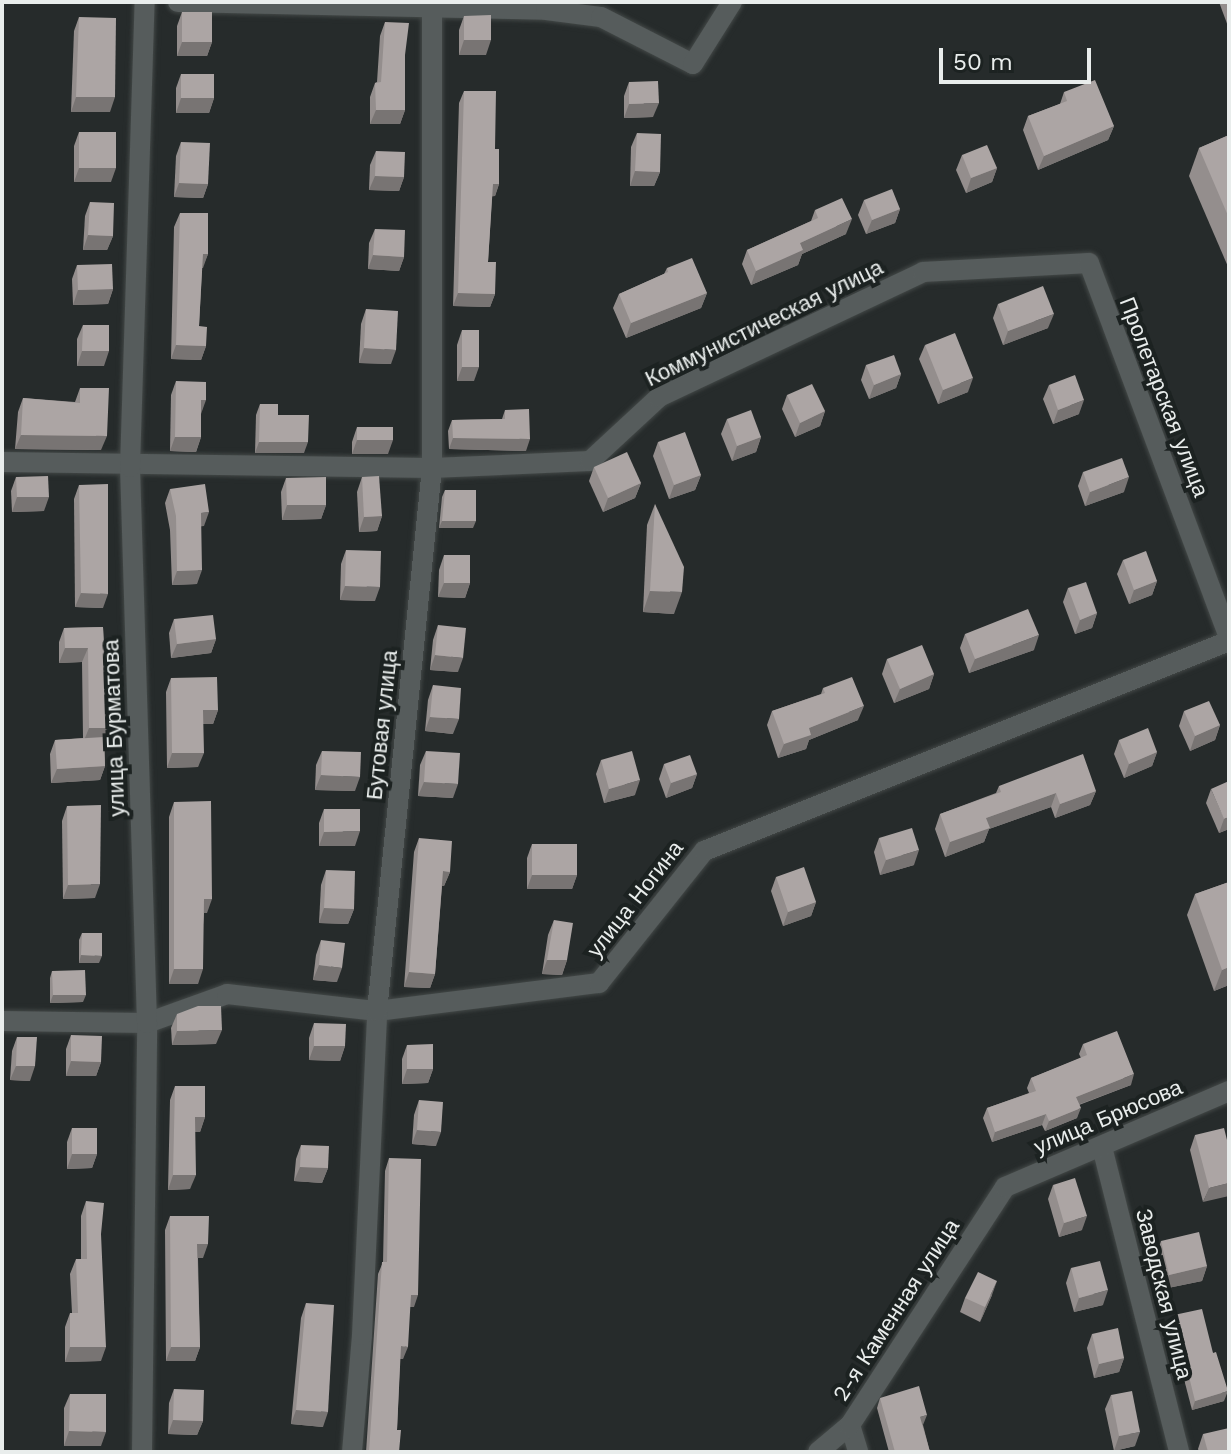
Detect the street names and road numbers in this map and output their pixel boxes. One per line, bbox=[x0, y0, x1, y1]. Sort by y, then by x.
street label: Коммунистическая улица bbox=[641, 254, 887, 392]
street label: Пролетарская улица bbox=[1114, 293, 1214, 501]
street label: улица Бурматова bbox=[98, 639, 130, 817]
street label: Бутовая улица bbox=[361, 649, 403, 801]
street label: улица Ногина bbox=[581, 835, 689, 963]
street label: улица Брюсова bbox=[1030, 1074, 1186, 1160]
street label: Заводская улица bbox=[1130, 1206, 1198, 1382]
street label: 2-я Каменная улица bbox=[827, 1214, 965, 1406]

